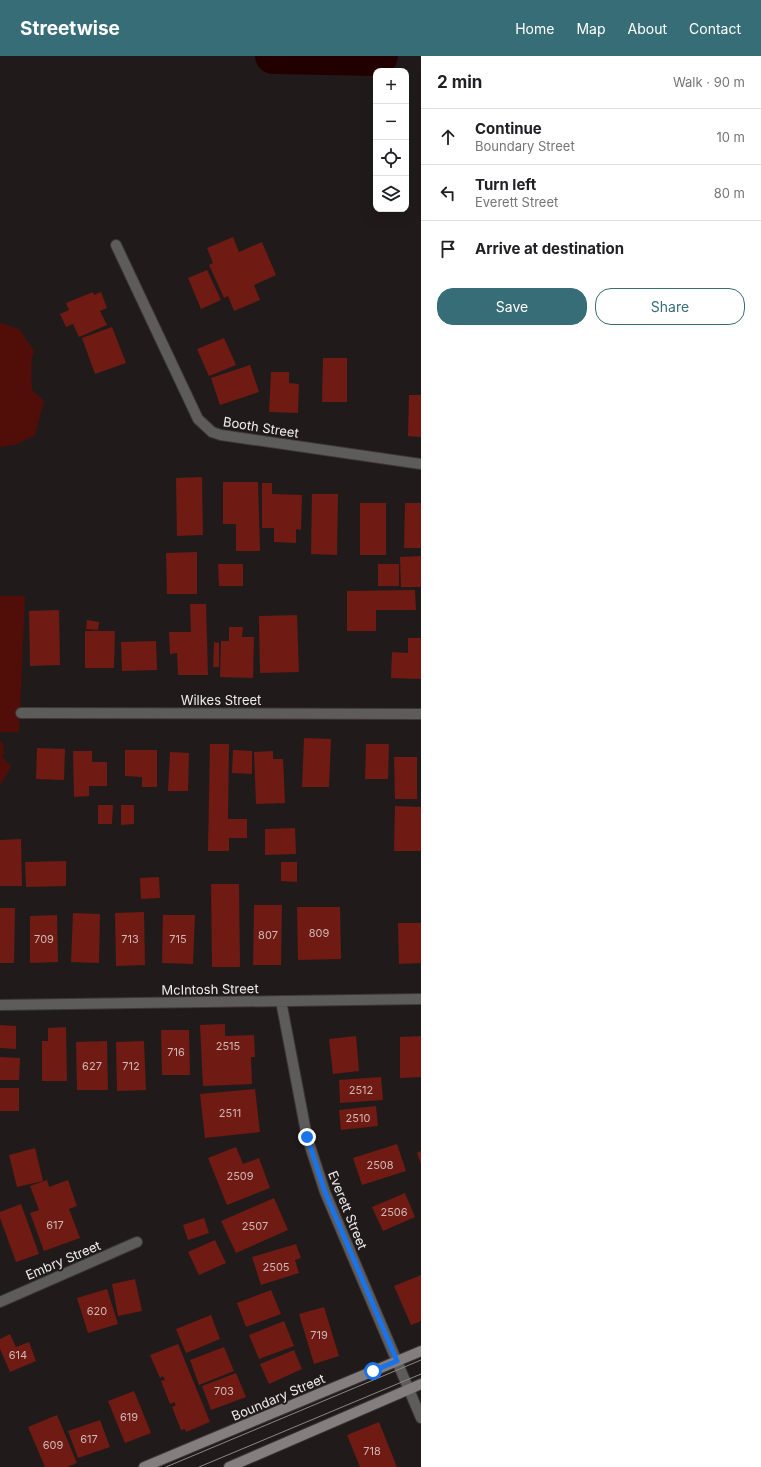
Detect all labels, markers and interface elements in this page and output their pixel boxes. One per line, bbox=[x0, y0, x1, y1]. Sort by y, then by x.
text: Streetwise bbox=[20, 17, 120, 40]
text: Home bbox=[515, 20, 554, 37]
text: Map bbox=[576, 20, 606, 37]
text: About bbox=[628, 20, 667, 37]
text: Contact bbox=[689, 20, 741, 37]
map controls bbox=[373, 68, 409, 212]
button: + bbox=[373, 68, 409, 104]
text: 2 min bbox=[437, 72, 482, 92]
text: Walk · 90 m bbox=[673, 74, 745, 90]
button: − bbox=[373, 104, 409, 140]
text: Continue bbox=[475, 119, 542, 138]
icon: ahead bbox=[437, 126, 459, 148]
text: 10 m bbox=[716, 129, 745, 145]
text: Boundary Street bbox=[475, 138, 575, 154]
button: locate bbox=[373, 140, 409, 176]
text: Turn left bbox=[475, 175, 536, 194]
button: layers bbox=[373, 176, 409, 212]
icon: left bbox=[437, 182, 459, 204]
text: 80 m bbox=[714, 185, 745, 201]
text: Everett Street bbox=[475, 194, 558, 210]
icon: arrive bbox=[437, 238, 459, 260]
text: Arrive at destination bbox=[475, 239, 624, 258]
button: Save bbox=[437, 288, 587, 325]
button: Share bbox=[595, 288, 745, 325]
street label: Booth Street bbox=[222, 413, 300, 441]
street label: Wilkes Street bbox=[181, 692, 261, 708]
house number: 809 bbox=[309, 926, 329, 940]
house number: 807 bbox=[258, 928, 278, 942]
house number: 709 bbox=[34, 932, 54, 946]
house number: 713 bbox=[121, 932, 139, 946]
house number: 715 bbox=[169, 932, 187, 946]
street label: McIntosh Street bbox=[161, 980, 259, 998]
house number: 2515 bbox=[216, 1039, 241, 1053]
house number: 716 bbox=[167, 1045, 185, 1059]
house number: 627 bbox=[82, 1059, 102, 1073]
house number: 712 bbox=[122, 1059, 140, 1073]
house number: 2512 bbox=[349, 1083, 373, 1097]
house number: 2511 bbox=[219, 1106, 241, 1120]
house number: 2510 bbox=[346, 1111, 370, 1125]
route end bbox=[298, 1128, 316, 1146]
house number: 2508 bbox=[366, 1158, 394, 1172]
street label: Everett Street bbox=[325, 1168, 371, 1252]
house number: 2509 bbox=[226, 1169, 254, 1183]
house number: 2506 bbox=[380, 1205, 408, 1219]
house number: 617 bbox=[46, 1218, 64, 1232]
house number: 2507 bbox=[242, 1219, 268, 1233]
street label: Embry Street bbox=[23, 1237, 103, 1283]
house number: 2505 bbox=[262, 1260, 290, 1274]
house number: 620 bbox=[87, 1304, 107, 1318]
house number: 719 bbox=[310, 1328, 328, 1342]
house number: 614 bbox=[9, 1348, 27, 1362]
route start bbox=[364, 1362, 382, 1380]
street label: Boundary Street bbox=[229, 1370, 327, 1424]
house number: 703 bbox=[214, 1384, 234, 1398]
house number: 619 bbox=[120, 1410, 138, 1424]
house number: 617 bbox=[80, 1432, 98, 1446]
house number: 609 bbox=[43, 1438, 63, 1452]
house number: 718 bbox=[363, 1444, 381, 1458]

